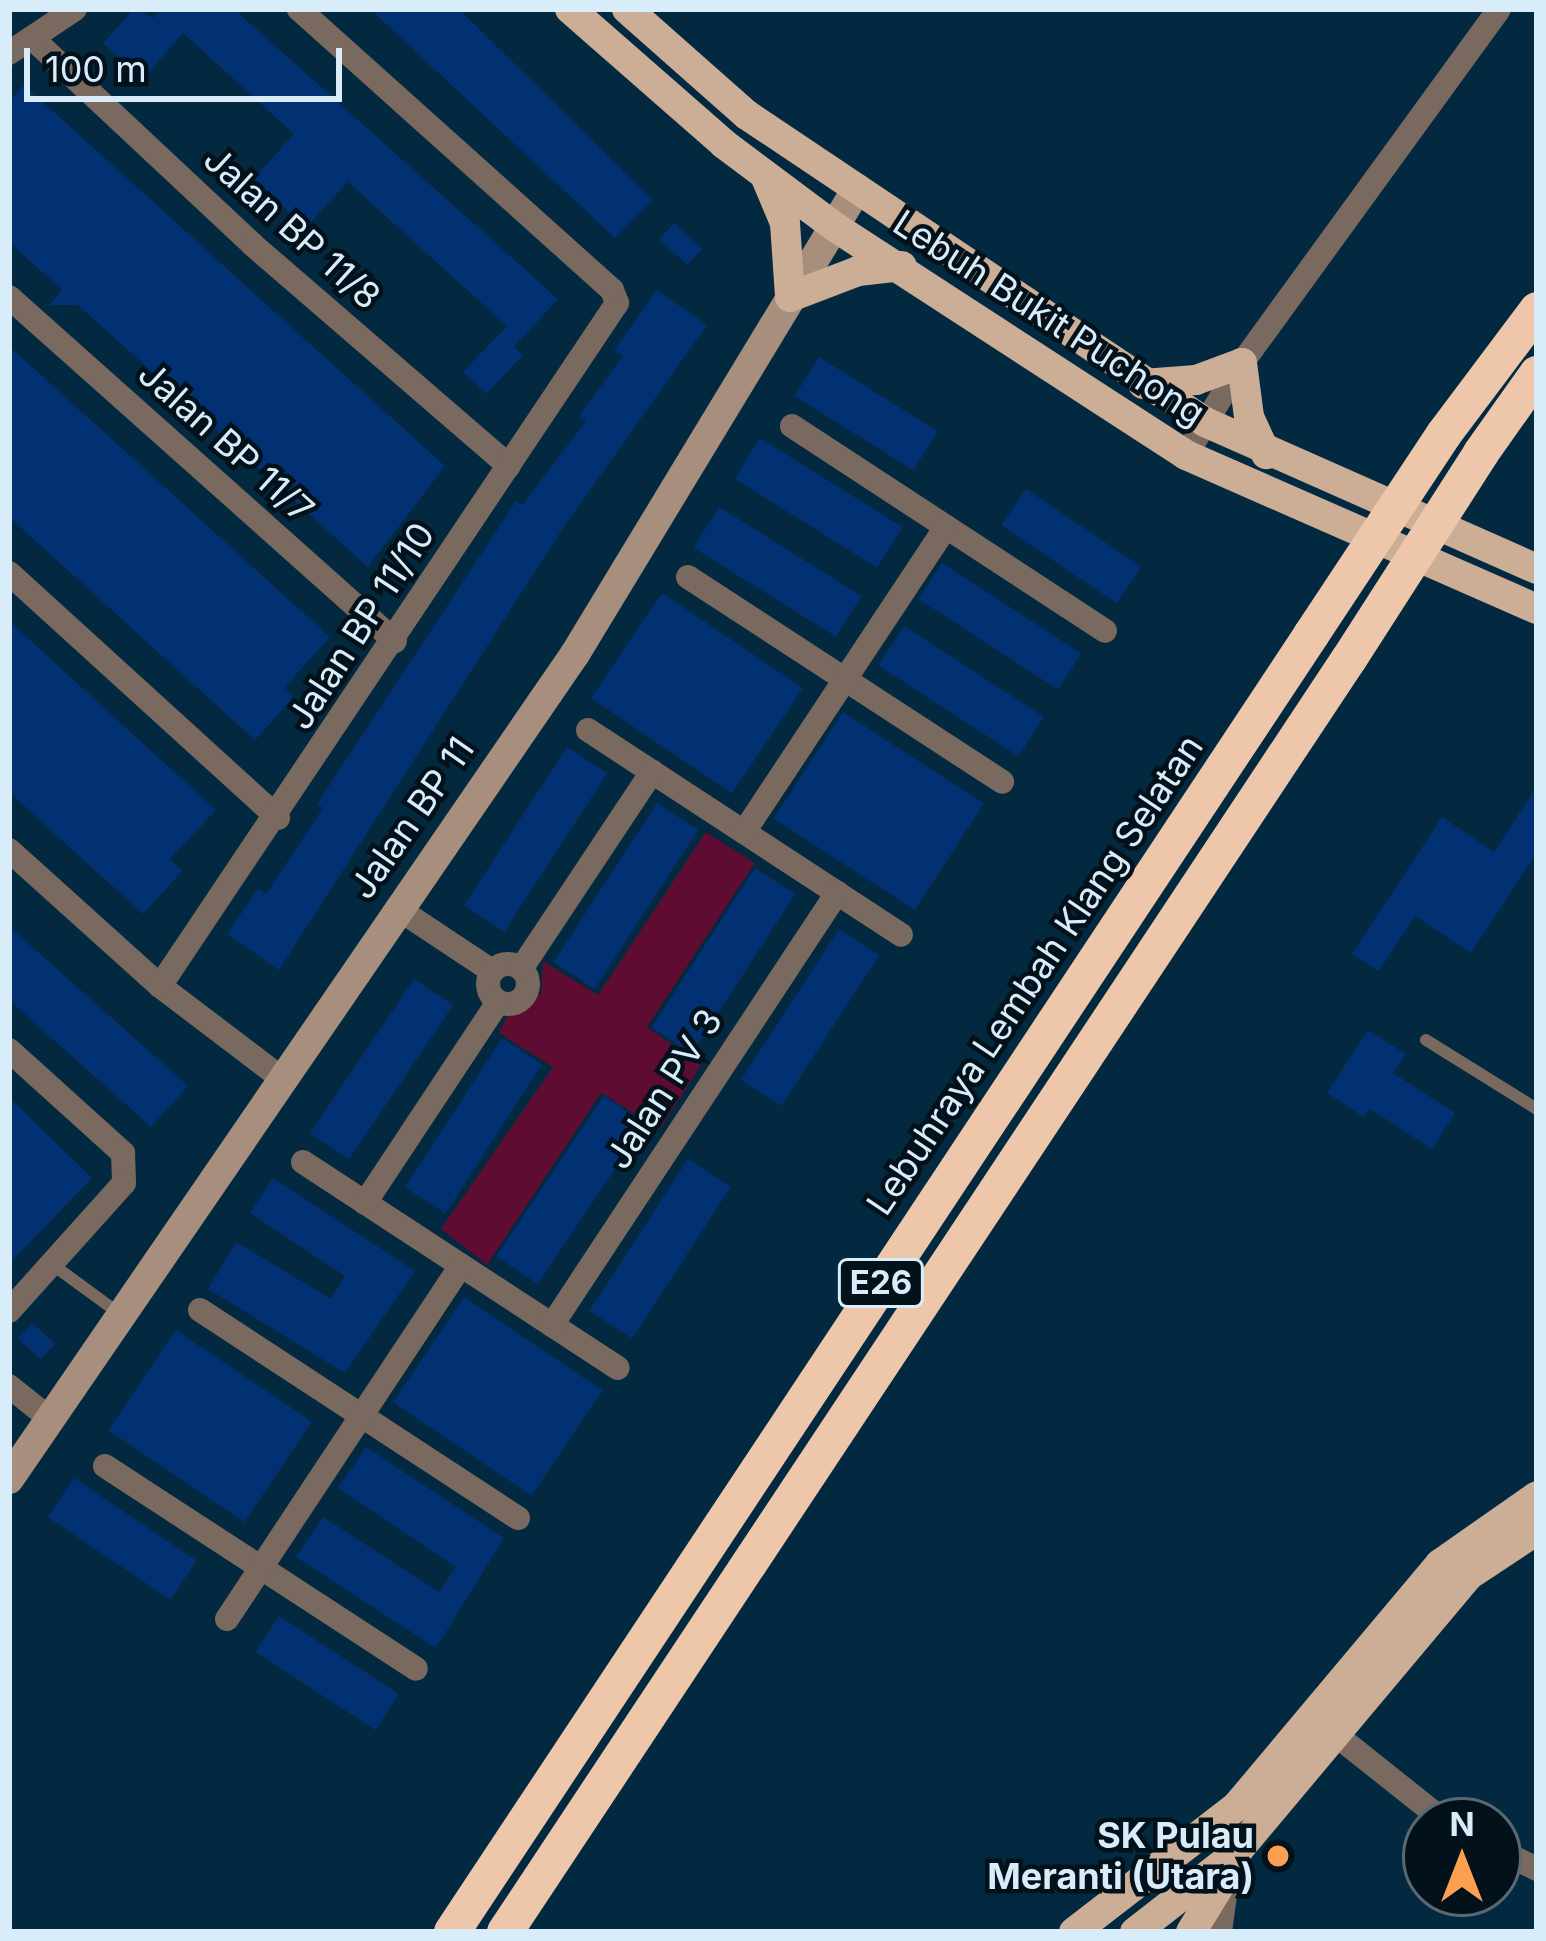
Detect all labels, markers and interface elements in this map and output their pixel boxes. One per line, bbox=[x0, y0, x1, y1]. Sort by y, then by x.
scale bar bbox=[30, 24, 348, 98]
text: 100 m bbox=[45, 47, 147, 91]
street label: Jalan BP 11/8 bbox=[195, 138, 389, 318]
street label: Lebuh Bukit Puchong bbox=[885, 201, 1213, 435]
street label: Jalan BP 11/7 bbox=[130, 352, 322, 532]
street label: Jalan BP 11/10 bbox=[278, 515, 444, 737]
street label: Lebuhraya Lembah Klang Selatan bbox=[858, 727, 1212, 1223]
street label: Jalan BP 11 bbox=[341, 729, 483, 907]
street label: Jalan PV 3 bbox=[597, 1001, 731, 1177]
road number: E26 bbox=[836, 1256, 926, 1310]
north arrow bbox=[1402, 1797, 1522, 1917]
text: N bbox=[1449, 1804, 1475, 1844]
place label: SK Pulau Meranti (Utara) bbox=[987, 1813, 1254, 1898]
marker: SK Pulau Meranti (Utara) bbox=[1265, 1843, 1291, 1869]

